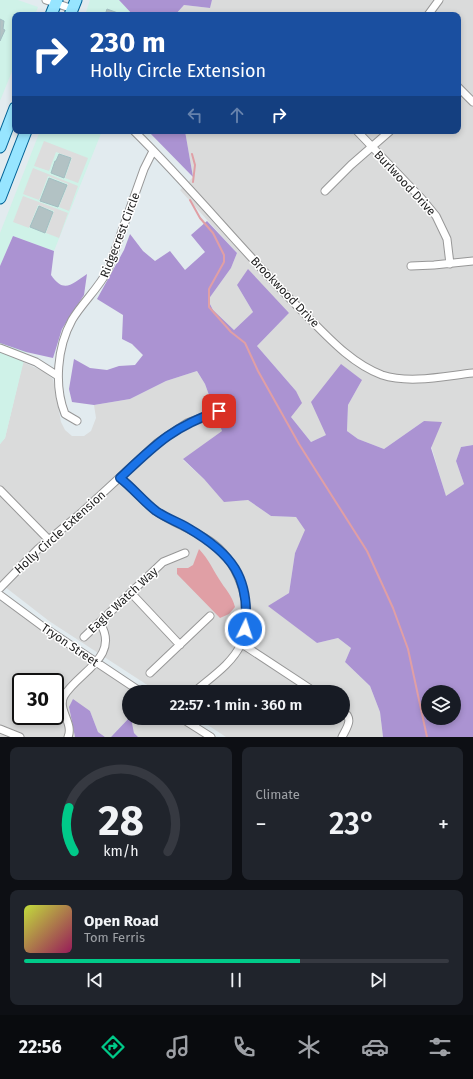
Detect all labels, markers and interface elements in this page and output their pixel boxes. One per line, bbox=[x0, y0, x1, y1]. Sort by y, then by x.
text: 230 m bbox=[90, 26, 166, 59]
icon: right bbox=[24, 28, 76, 80]
text: Holly Circle Extension bbox=[90, 60, 266, 82]
icon: left bbox=[184, 104, 206, 126]
icon: ahead bbox=[226, 104, 248, 126]
icon: right bbox=[268, 104, 290, 126]
street label: Burlwood Drive bbox=[371, 148, 439, 218]
street label: Ridgecrest Circle bbox=[97, 190, 143, 280]
street label: Brookwood Drive bbox=[248, 254, 322, 330]
pin bbox=[202, 394, 236, 428]
icon: arrive bbox=[208, 400, 230, 422]
street label: Holly Circle Extension bbox=[12, 488, 108, 576]
street label: Eagle Watch Way bbox=[85, 564, 161, 636]
position arrow bbox=[224, 608, 266, 650]
street label: Tryon Street bbox=[39, 621, 102, 670]
speed limit sign: 30 bbox=[12, 673, 64, 725]
map controls bbox=[421, 685, 461, 725]
button: layers bbox=[421, 685, 461, 725]
text: 22:57 · 1 min · 360 m bbox=[170, 696, 302, 714]
text: Climate bbox=[256, 787, 300, 802]
text: 28 bbox=[98, 795, 144, 845]
text: 23° bbox=[329, 806, 375, 842]
text: − bbox=[256, 811, 267, 838]
text: + bbox=[438, 811, 449, 838]
text: km/h bbox=[103, 842, 138, 859]
text: Open Road bbox=[84, 912, 159, 930]
text: Tom Ferris bbox=[84, 930, 145, 945]
icon: previous bbox=[84, 969, 106, 991]
icon: pause bbox=[225, 969, 247, 991]
icon: next bbox=[367, 969, 389, 991]
icon: directions bbox=[99, 1033, 127, 1061]
icon: music bbox=[164, 1033, 192, 1061]
icon: phone bbox=[230, 1033, 258, 1061]
icon: climate bbox=[295, 1033, 323, 1061]
icon: car bbox=[361, 1033, 389, 1061]
icon: filters bbox=[426, 1033, 454, 1061]
text: 22:56 bbox=[19, 1036, 62, 1058]

